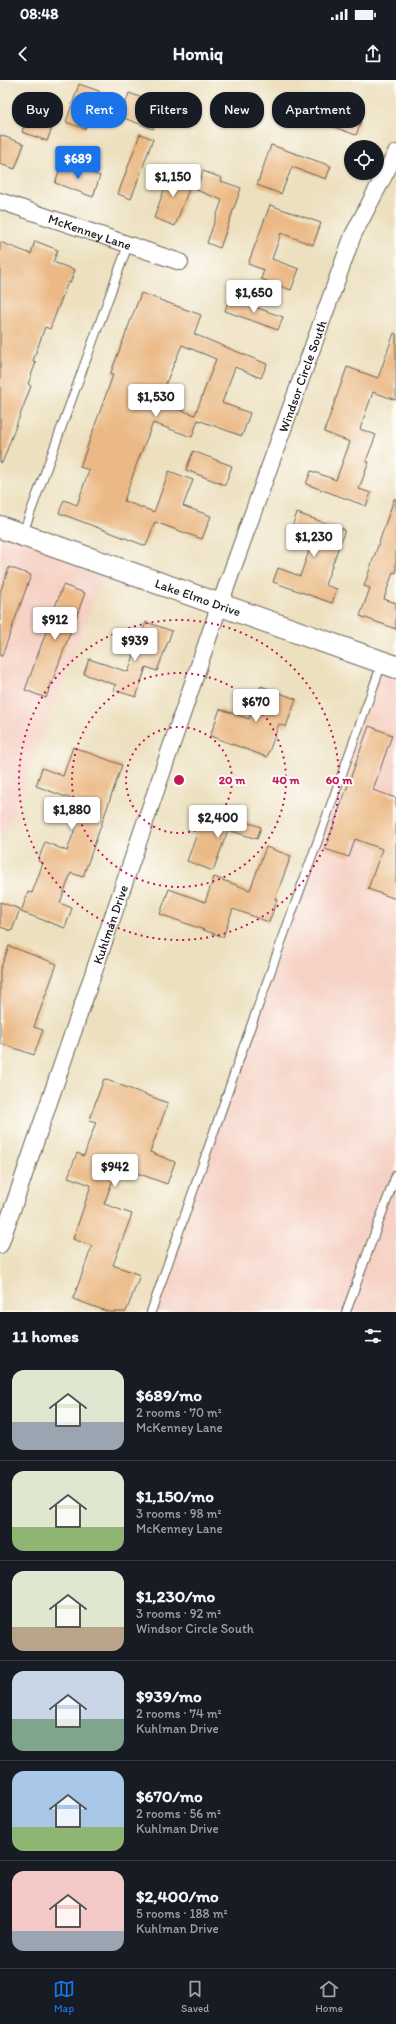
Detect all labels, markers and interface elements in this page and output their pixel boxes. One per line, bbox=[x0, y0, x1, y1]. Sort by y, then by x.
text: 08:48 bbox=[20, 5, 58, 23]
icon: back bbox=[12, 43, 34, 65]
text: Homiq bbox=[173, 43, 223, 65]
icon: share bbox=[362, 43, 384, 65]
chip: Buy bbox=[12, 92, 63, 128]
chip: Rent bbox=[71, 92, 127, 128]
chip: Filters bbox=[135, 92, 202, 128]
chip: New bbox=[210, 92, 264, 128]
chip: Apartment bbox=[272, 92, 365, 128]
map controls bbox=[344, 140, 384, 180]
button: locate bbox=[344, 140, 384, 180]
pin: $689 bbox=[54, 146, 102, 180]
text: $689 bbox=[64, 151, 92, 166]
pin: $1,150 bbox=[140, 164, 206, 198]
text: $1,150 bbox=[155, 169, 191, 184]
street label: McKenney Lane bbox=[47, 210, 133, 253]
pin: $1,650 bbox=[221, 280, 287, 314]
text: $1,650 bbox=[235, 285, 273, 300]
street label: Windsor Circle South bbox=[275, 318, 329, 434]
pin: $1,530 bbox=[123, 384, 189, 418]
text: $1,530 bbox=[137, 389, 175, 404]
pin: $1,230 bbox=[281, 524, 347, 558]
text: $1,230 bbox=[295, 529, 333, 544]
street label: Lake Elmo Drive bbox=[153, 575, 243, 619]
pin: $912 bbox=[31, 607, 79, 641]
text: $912 bbox=[42, 612, 68, 627]
pin: $939 bbox=[111, 628, 159, 662]
text: $939 bbox=[121, 633, 149, 648]
pin: $670 bbox=[232, 689, 280, 723]
text: $670 bbox=[242, 694, 270, 709]
centre of rings bbox=[172, 773, 186, 787]
text: 20 m bbox=[219, 773, 246, 787]
text: 40 m bbox=[272, 773, 301, 787]
text: 60 m bbox=[326, 773, 353, 787]
pin: $1,880 bbox=[39, 797, 105, 831]
text: $1,880 bbox=[53, 802, 91, 817]
pin: $2,400 bbox=[185, 805, 251, 839]
text: $2,400 bbox=[198, 810, 238, 825]
street label: Kuhlman Drive bbox=[90, 883, 131, 966]
pin: $942 bbox=[91, 1154, 139, 1188]
text: $942 bbox=[101, 1159, 129, 1174]
icon: filters bbox=[362, 1325, 384, 1347]
text: 11 homes bbox=[12, 1326, 79, 1346]
text: $689/mo bbox=[136, 1385, 202, 1405]
icon: home bbox=[44, 1386, 92, 1434]
text: 2 rooms · 70 m² bbox=[136, 1405, 222, 1420]
text: McKenney Lane bbox=[136, 1420, 223, 1435]
text: $1,150/mo bbox=[136, 1486, 214, 1506]
icon: home bbox=[44, 1487, 92, 1535]
text: 3 rooms · 98 m² bbox=[136, 1506, 222, 1521]
text: McKenney Lane bbox=[136, 1521, 223, 1536]
text: $1,230/mo bbox=[136, 1586, 215, 1606]
icon: home bbox=[44, 1587, 92, 1635]
text: 3 rooms · 92 m² bbox=[136, 1606, 221, 1621]
text: Windsor Circle South bbox=[136, 1621, 254, 1636]
text: $939/mo bbox=[136, 1686, 202, 1706]
icon: home bbox=[44, 1687, 92, 1735]
text: 2 rooms · 74 m² bbox=[136, 1706, 222, 1721]
text: Kuhlman Drive bbox=[136, 1721, 219, 1736]
text: $670/mo bbox=[136, 1786, 203, 1806]
icon: home bbox=[44, 1787, 92, 1835]
text: 2 rooms · 56 m² bbox=[136, 1806, 221, 1821]
text: Kuhlman Drive bbox=[136, 1821, 219, 1836]
text: $2,400/mo bbox=[136, 1886, 219, 1906]
icon: home bbox=[44, 1887, 92, 1935]
text: 5 rooms · 188 m² bbox=[136, 1906, 228, 1921]
text: Kuhlman Drive bbox=[136, 1921, 219, 1936]
tab: Map bbox=[53, 1978, 75, 2015]
tab: Saved bbox=[181, 1978, 209, 2015]
tab: Home bbox=[315, 1978, 343, 2015]

